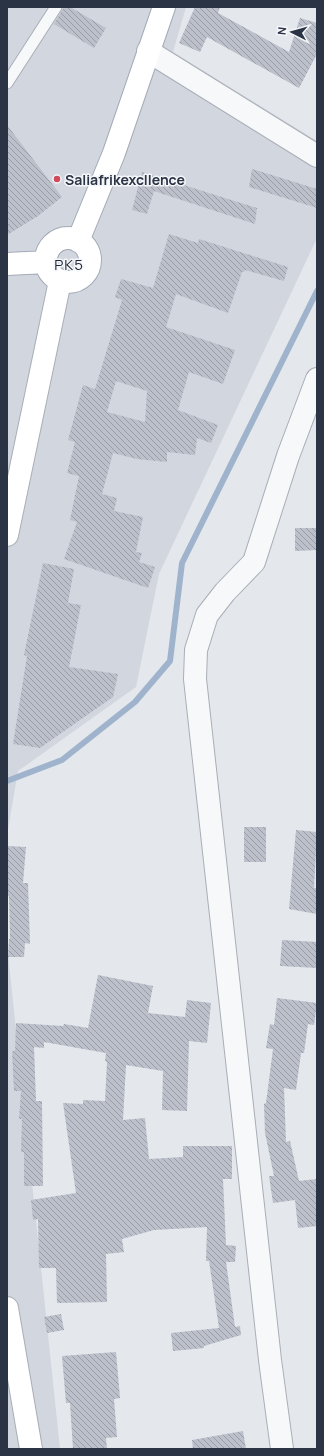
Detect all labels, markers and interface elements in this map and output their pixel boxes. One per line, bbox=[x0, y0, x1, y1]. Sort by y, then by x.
north arrow bbox=[272, 12, 312, 52]
text: N bbox=[274, 26, 289, 36]
place label: Saliafrikexcllence bbox=[65, 170, 185, 189]
marker: Saliafrikexcllence bbox=[52, 174, 62, 184]
district label: PK5 bbox=[54, 254, 84, 275]

